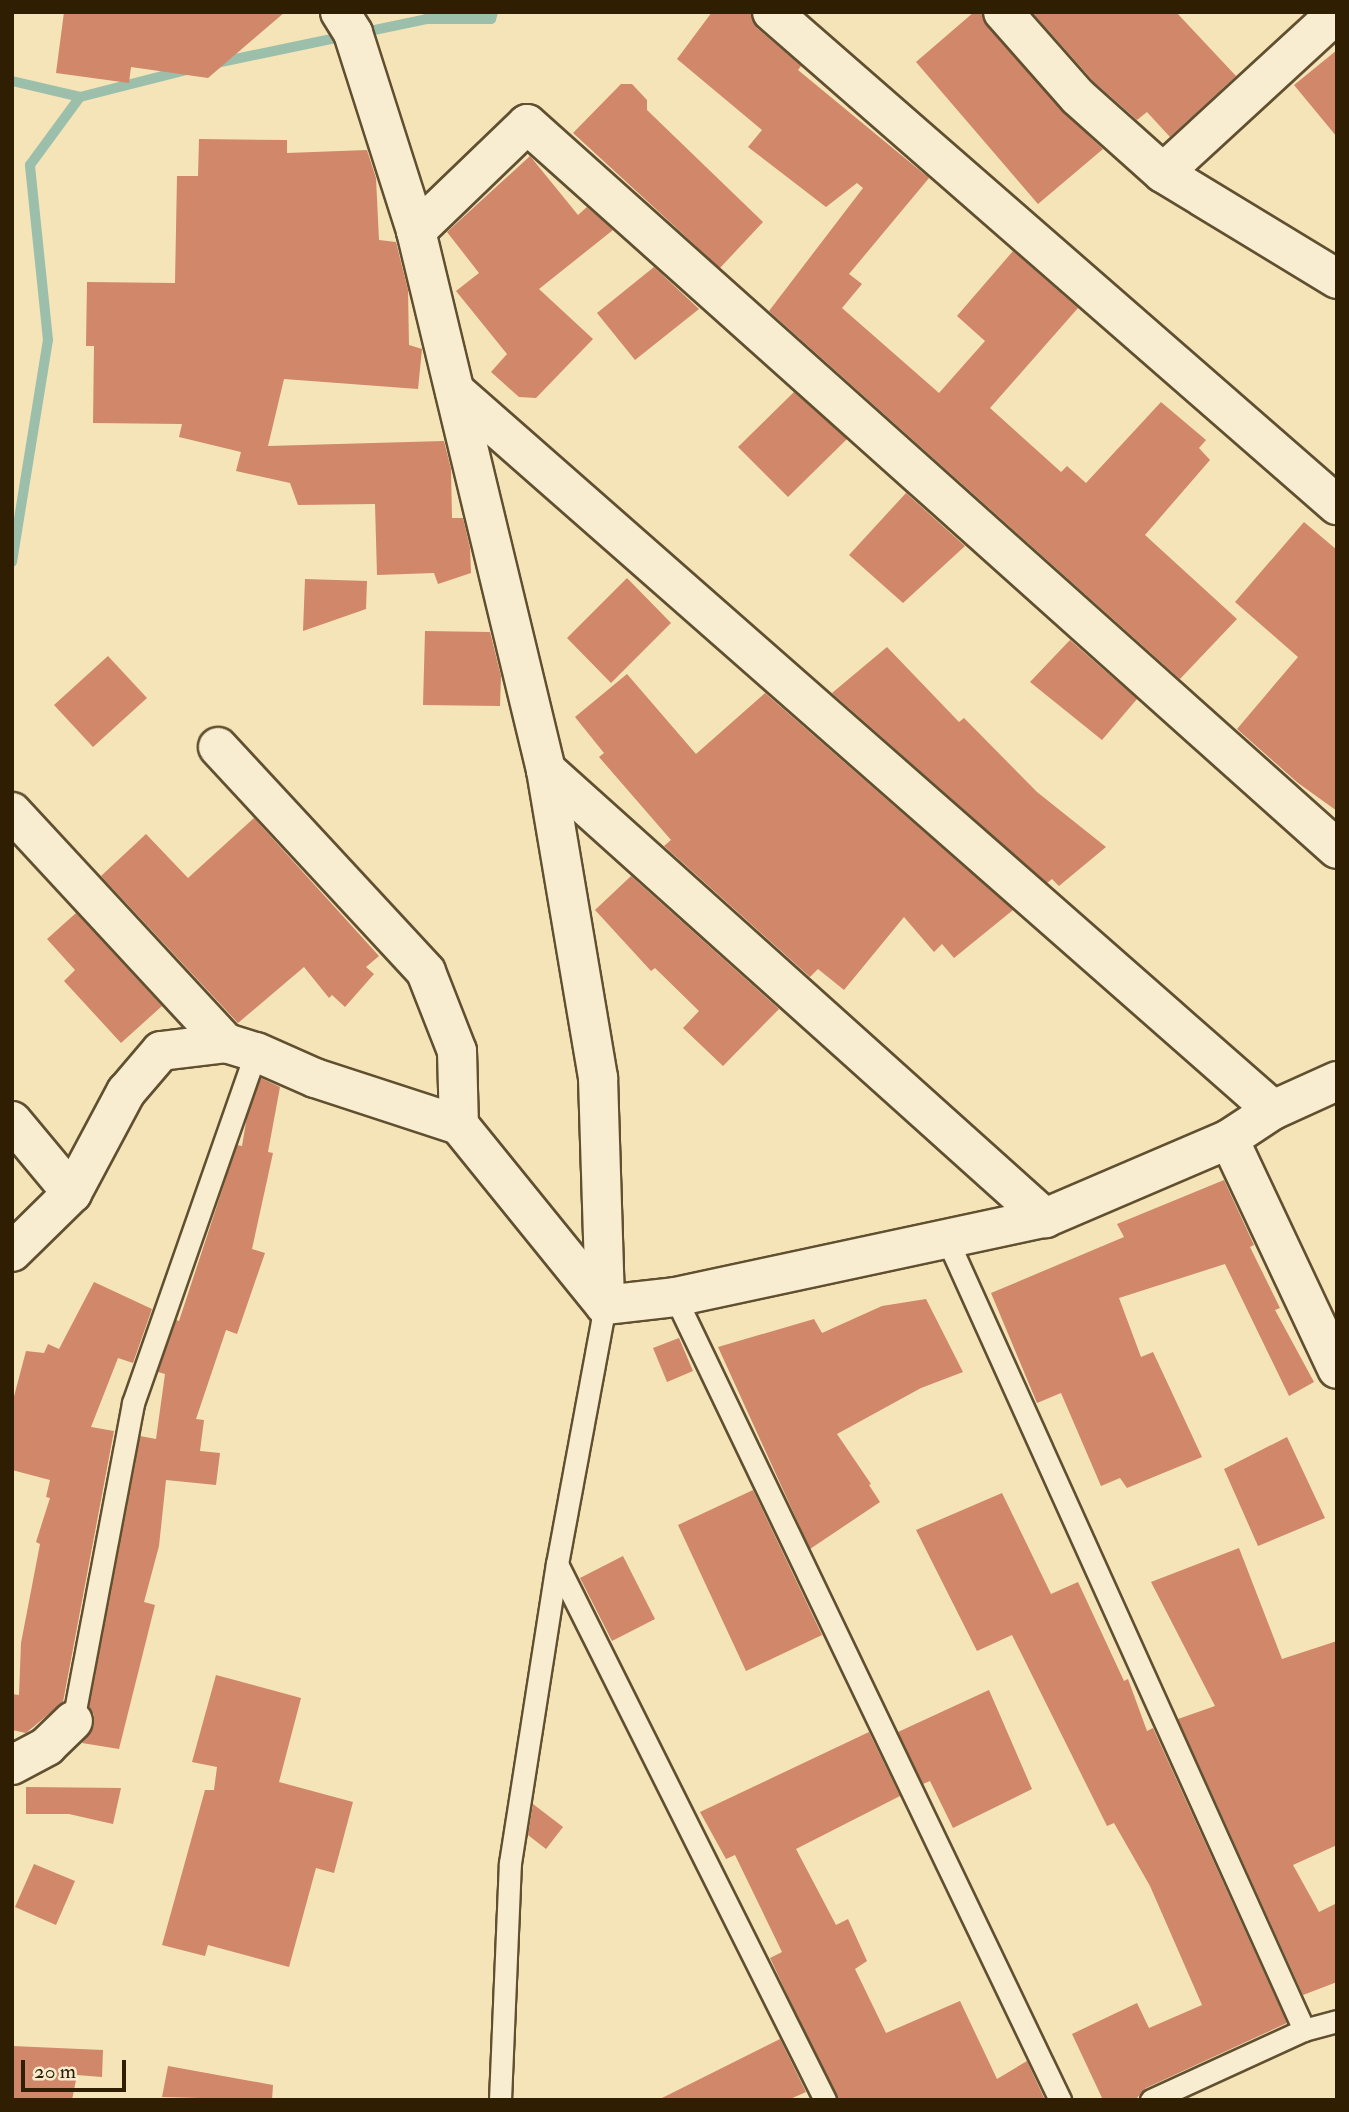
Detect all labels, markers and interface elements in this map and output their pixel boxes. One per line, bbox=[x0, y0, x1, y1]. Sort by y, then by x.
scale bar bbox=[24, 2046, 130, 2090]
text: 20 m bbox=[34, 2058, 76, 2085]

